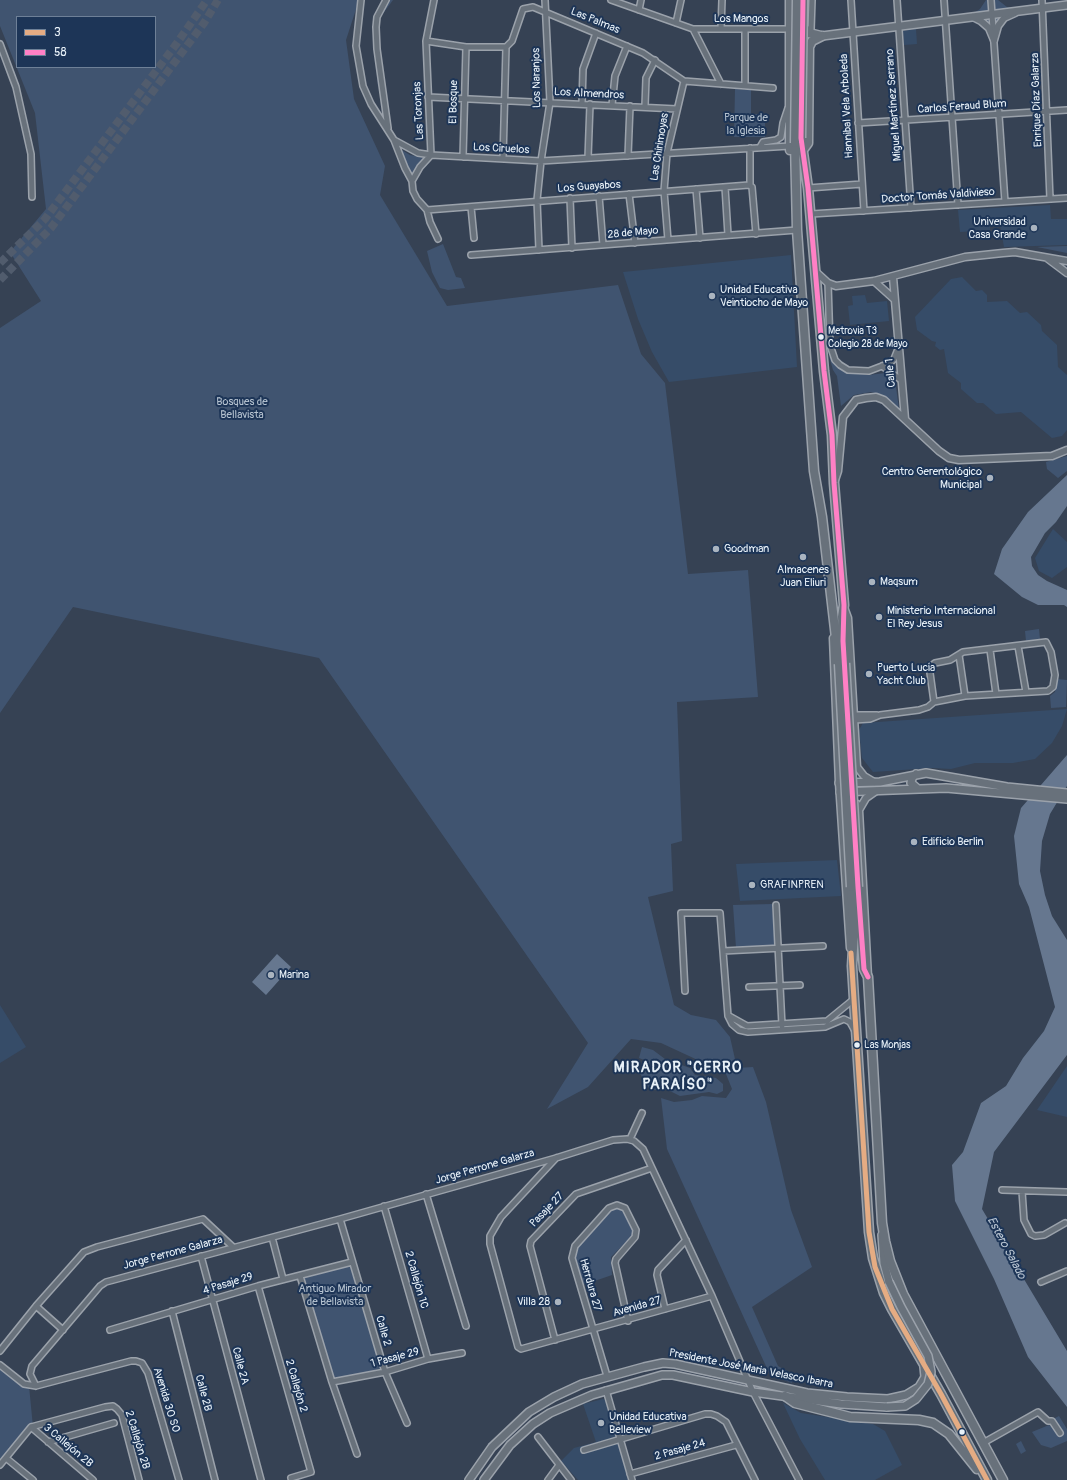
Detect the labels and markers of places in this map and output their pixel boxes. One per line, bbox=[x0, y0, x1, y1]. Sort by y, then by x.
place label: Universidad Casa Grande bbox=[969, 215, 1026, 241]
marker: Universidad Casa Grande bbox=[1029, 223, 1039, 233]
place label: Unidad Educativa Veintiocho de Mayo bbox=[720, 283, 808, 309]
marker: Unidad Educativa Veintiocho de Mayo bbox=[707, 291, 717, 301]
place label: Metrovia T3 Colegio 28 de Mayo bbox=[828, 325, 908, 348]
marker: Metrovia T3 Colegio 28 de Mayo bbox=[816, 332, 826, 342]
place label: Centro Gerentológico Municipal bbox=[882, 465, 982, 491]
marker: Centro Gerentológico Municipal bbox=[985, 473, 995, 483]
place label: Goodman bbox=[724, 542, 769, 556]
marker: Goodman bbox=[711, 544, 721, 554]
marker: Almacenes Juan Eliuri bbox=[798, 552, 808, 562]
place label: Almacenes Juan Eliuri bbox=[777, 563, 829, 589]
place label: Maqsum bbox=[880, 575, 918, 589]
marker: Maqsum bbox=[867, 577, 877, 587]
place label: Ministerio Internacional El Rey Jesus bbox=[887, 604, 996, 630]
marker: Ministerio Internacional El Rey Jesus bbox=[874, 612, 884, 622]
place label: Puerto Lucia Yacht Club bbox=[877, 661, 935, 687]
marker: Puerto Lucia Yacht Club bbox=[864, 669, 874, 679]
place label: Edificio Berlin bbox=[922, 835, 984, 849]
marker: Edificio Berlin bbox=[909, 837, 919, 847]
place label: GRAFINPREN bbox=[760, 878, 824, 892]
marker: GRAFINPREN bbox=[747, 880, 757, 890]
place label: Marina bbox=[279, 968, 309, 982]
marker: Marina bbox=[266, 970, 276, 980]
place label: Las Monjas bbox=[864, 1039, 910, 1051]
marker: Las Monjas bbox=[852, 1040, 862, 1050]
place label: Villa 28 bbox=[517, 1295, 550, 1309]
marker: Villa 28 bbox=[553, 1297, 563, 1307]
place label: Unidad Educativa Belleview bbox=[609, 1410, 687, 1436]
marker: Unidad Educativa Belleview bbox=[596, 1418, 606, 1428]
unlabelled marker bbox=[957, 1427, 967, 1437]

